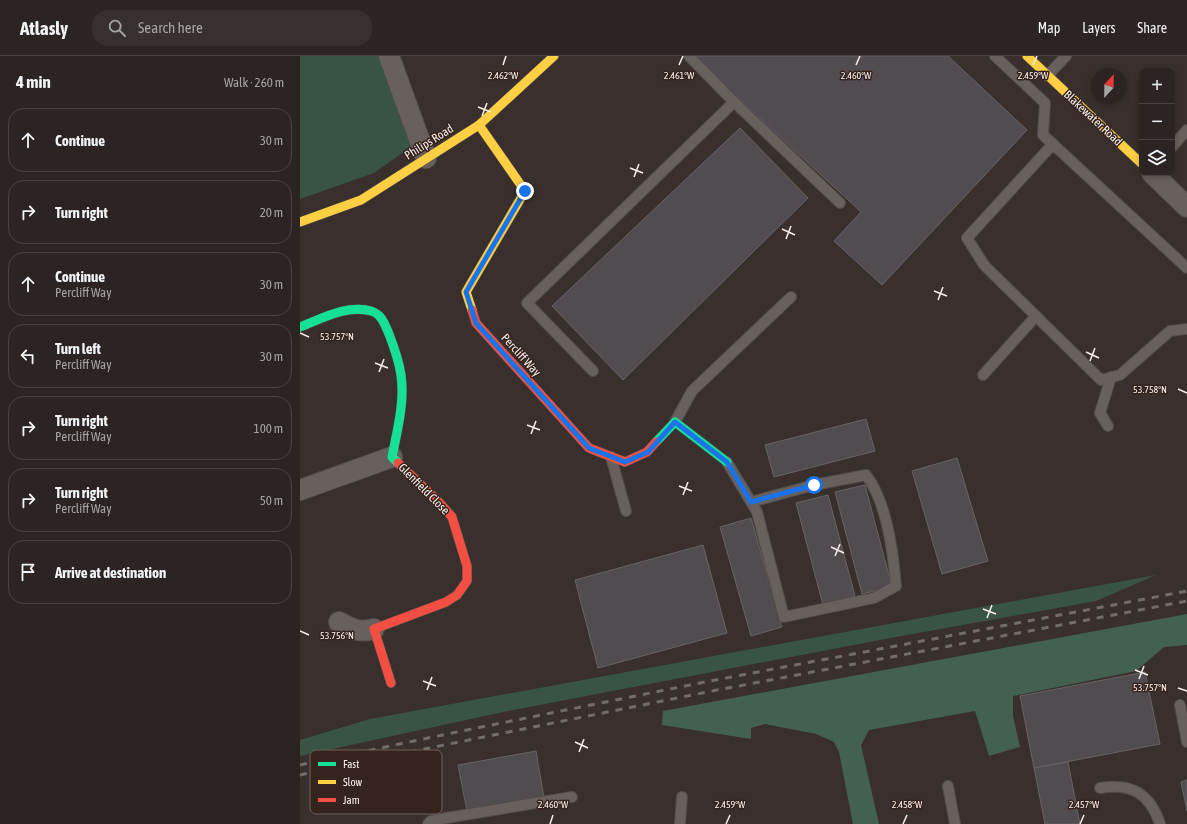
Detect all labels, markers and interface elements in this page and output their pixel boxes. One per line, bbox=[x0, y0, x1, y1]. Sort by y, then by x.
search box bbox=[92, 10, 372, 46]
text: Atlasly bbox=[20, 17, 68, 39]
icon: search bbox=[106, 17, 128, 39]
text: Search here bbox=[138, 19, 203, 36]
text: Map bbox=[1038, 20, 1060, 36]
text: Layers bbox=[1082, 20, 1115, 36]
text: Share bbox=[1137, 20, 1167, 36]
north arrow bbox=[1091, 68, 1127, 104]
map controls bbox=[1139, 68, 1175, 176]
button: + bbox=[1139, 68, 1175, 104]
text: 2.462°W bbox=[488, 70, 519, 81]
text: 2.461°W bbox=[664, 70, 695, 81]
text: 2.460°W bbox=[841, 70, 872, 81]
text: 2.459°W bbox=[1018, 70, 1049, 81]
text: 4 min bbox=[16, 72, 51, 92]
text: Walk · 260 m bbox=[224, 75, 284, 90]
street label: Blakewater Road bbox=[1061, 88, 1125, 148]
button: − bbox=[1139, 104, 1175, 140]
street label: Philips Road bbox=[402, 122, 456, 162]
icon: ahead bbox=[17, 129, 39, 151]
text: Continue bbox=[55, 132, 105, 149]
text: 30 m bbox=[260, 133, 283, 148]
button: layers bbox=[1139, 140, 1175, 176]
route end bbox=[516, 182, 534, 200]
icon: right bbox=[17, 201, 39, 223]
text: Turn right bbox=[55, 204, 108, 221]
text: 20 m bbox=[260, 205, 283, 220]
text: Continue bbox=[55, 268, 105, 285]
icon: ahead bbox=[17, 273, 39, 295]
text: 30 m bbox=[260, 277, 283, 292]
text: Percliff Way bbox=[55, 285, 112, 300]
text: 53.757°N bbox=[320, 331, 354, 342]
street label: Percliff Way bbox=[498, 331, 544, 379]
text: Turn left bbox=[55, 340, 101, 357]
icon: left bbox=[17, 345, 39, 367]
text: 30 m bbox=[260, 349, 283, 364]
text: Percliff Way bbox=[55, 357, 112, 372]
text: 53.758°N bbox=[1133, 384, 1167, 395]
text: Turn right bbox=[55, 412, 108, 429]
icon: right bbox=[17, 417, 39, 439]
text: 100 m bbox=[254, 421, 283, 436]
text: Percliff Way bbox=[55, 429, 112, 444]
street label: Glenfield Close bbox=[396, 461, 452, 517]
route start bbox=[805, 476, 823, 494]
text: Turn right bbox=[55, 484, 108, 501]
icon: right bbox=[17, 489, 39, 511]
text: 50 m bbox=[260, 493, 283, 508]
text: Percliff Way bbox=[55, 501, 112, 516]
icon: arrive bbox=[17, 561, 39, 583]
text: Arrive at destination bbox=[55, 564, 166, 581]
text: 53.756°N bbox=[320, 630, 354, 641]
text: 53.757°N bbox=[1133, 682, 1167, 693]
legend bbox=[310, 750, 442, 814]
text: Fast bbox=[343, 758, 359, 770]
text: Slow bbox=[343, 776, 362, 788]
text: Jam bbox=[343, 794, 360, 806]
text: 2.460°W bbox=[538, 799, 569, 810]
text: 2.459°W bbox=[715, 799, 746, 810]
text: 2.458°W bbox=[892, 799, 923, 810]
text: 2.457°W bbox=[1069, 799, 1100, 810]

